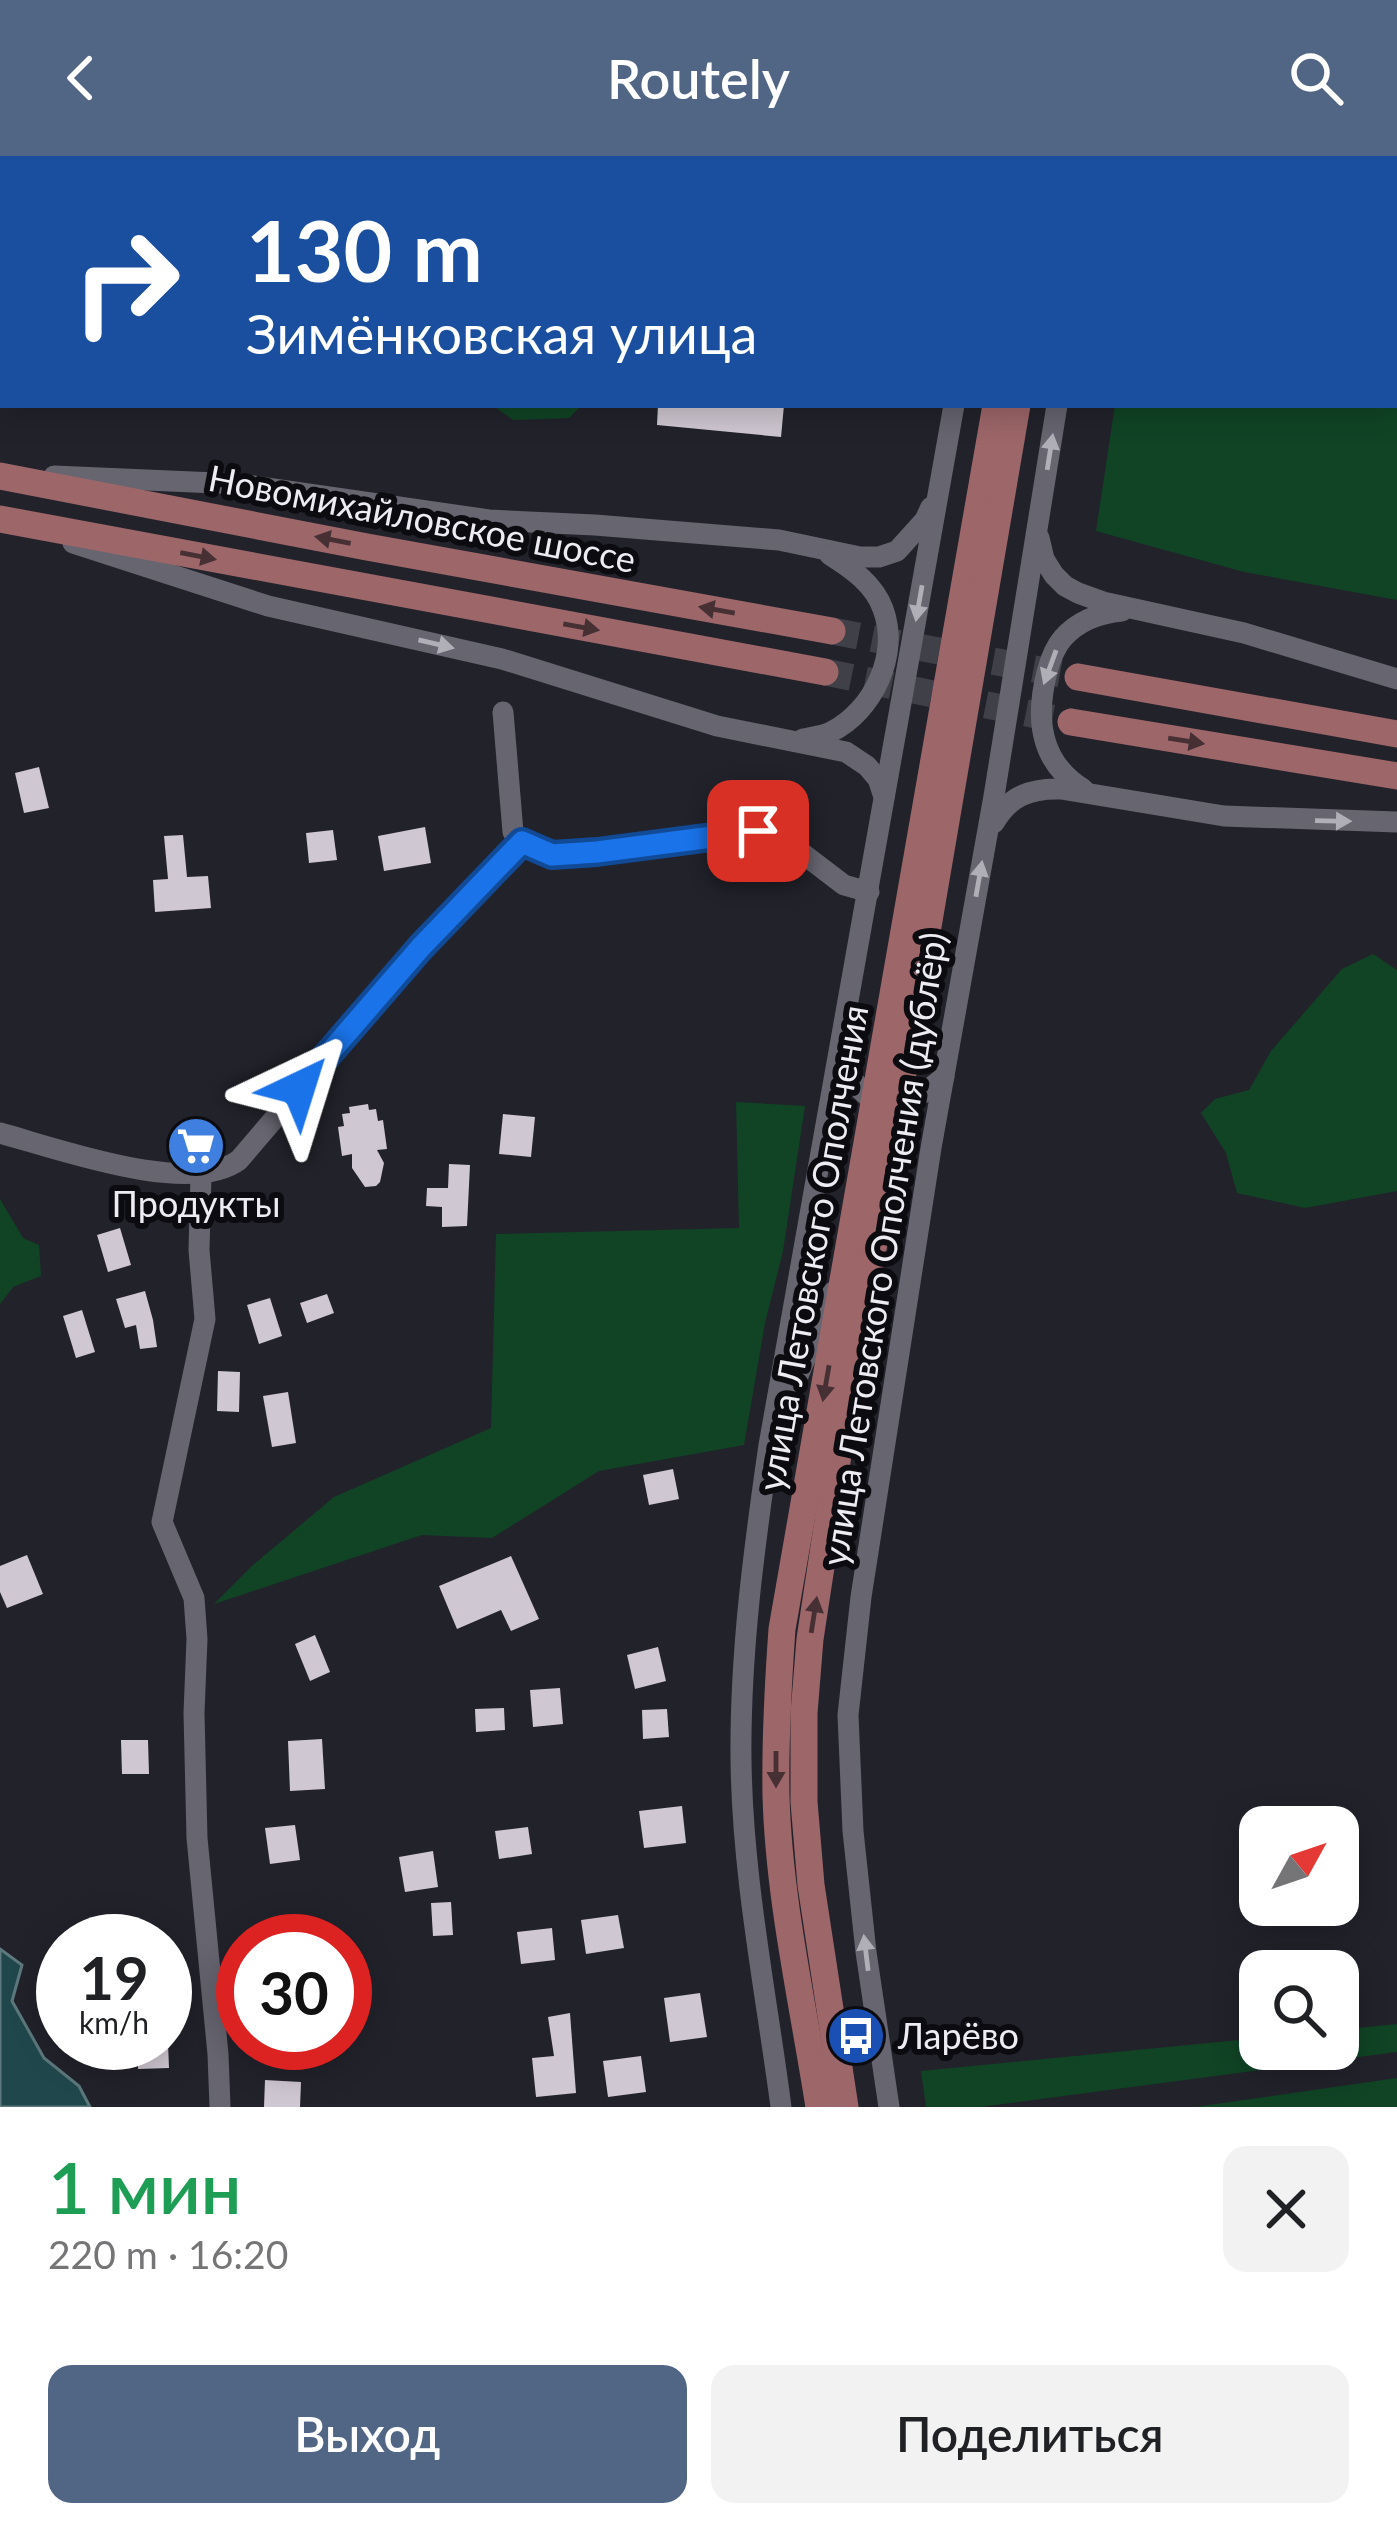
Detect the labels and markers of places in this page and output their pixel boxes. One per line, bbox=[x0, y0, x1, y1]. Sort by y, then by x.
pin bbox=[707, 780, 809, 882]
supermarket icon: Продукты bbox=[165, 1115, 227, 1177]
place label: Продукты bbox=[112, 1181, 280, 1225]
bus stop icon: Ларёво bbox=[825, 2005, 887, 2067]
place label: Ларёво bbox=[897, 2013, 1019, 2057]

